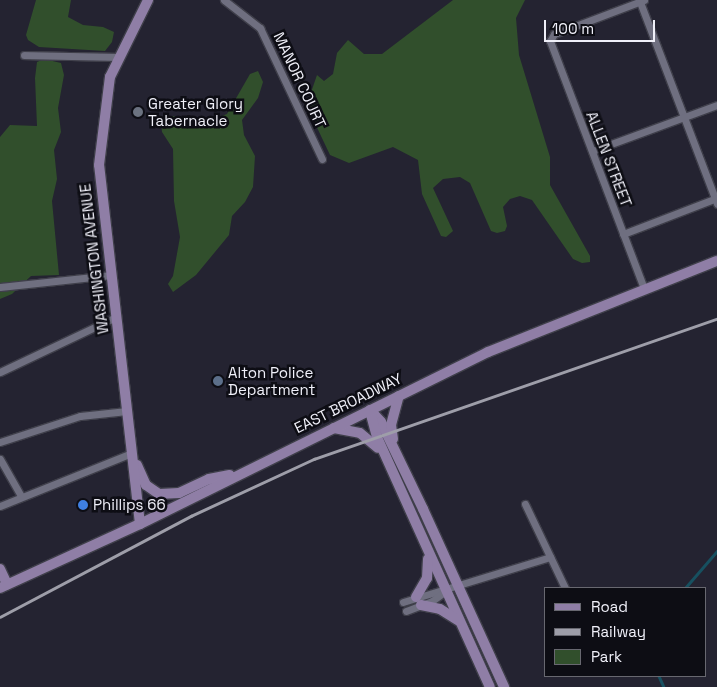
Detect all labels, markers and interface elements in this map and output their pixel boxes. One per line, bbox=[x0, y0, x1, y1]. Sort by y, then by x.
scale bar bbox=[547, 10, 658, 42]
text: 100 m bbox=[552, 19, 594, 38]
street label: MANOR COURT bbox=[270, 29, 330, 131]
place label: Greater Glory Tabernacle bbox=[148, 94, 243, 129]
marker: Greater Glory Tabernacle bbox=[132, 106, 144, 118]
street label: ALLEN STREET bbox=[583, 109, 635, 209]
street label: WASHINGTON AVENUE bbox=[76, 183, 112, 335]
place label: Alton Police Department bbox=[228, 363, 315, 398]
street label: EAST BROADWAY bbox=[291, 369, 405, 437]
marker: Alton Police Department bbox=[212, 375, 224, 387]
place label: Phillips 66 bbox=[93, 496, 166, 514]
marker: Phillips 66 bbox=[77, 499, 89, 511]
legend bbox=[544, 587, 707, 677]
text: Road bbox=[591, 597, 628, 616]
text: Railway bbox=[591, 622, 646, 641]
text: Park bbox=[591, 647, 622, 666]

